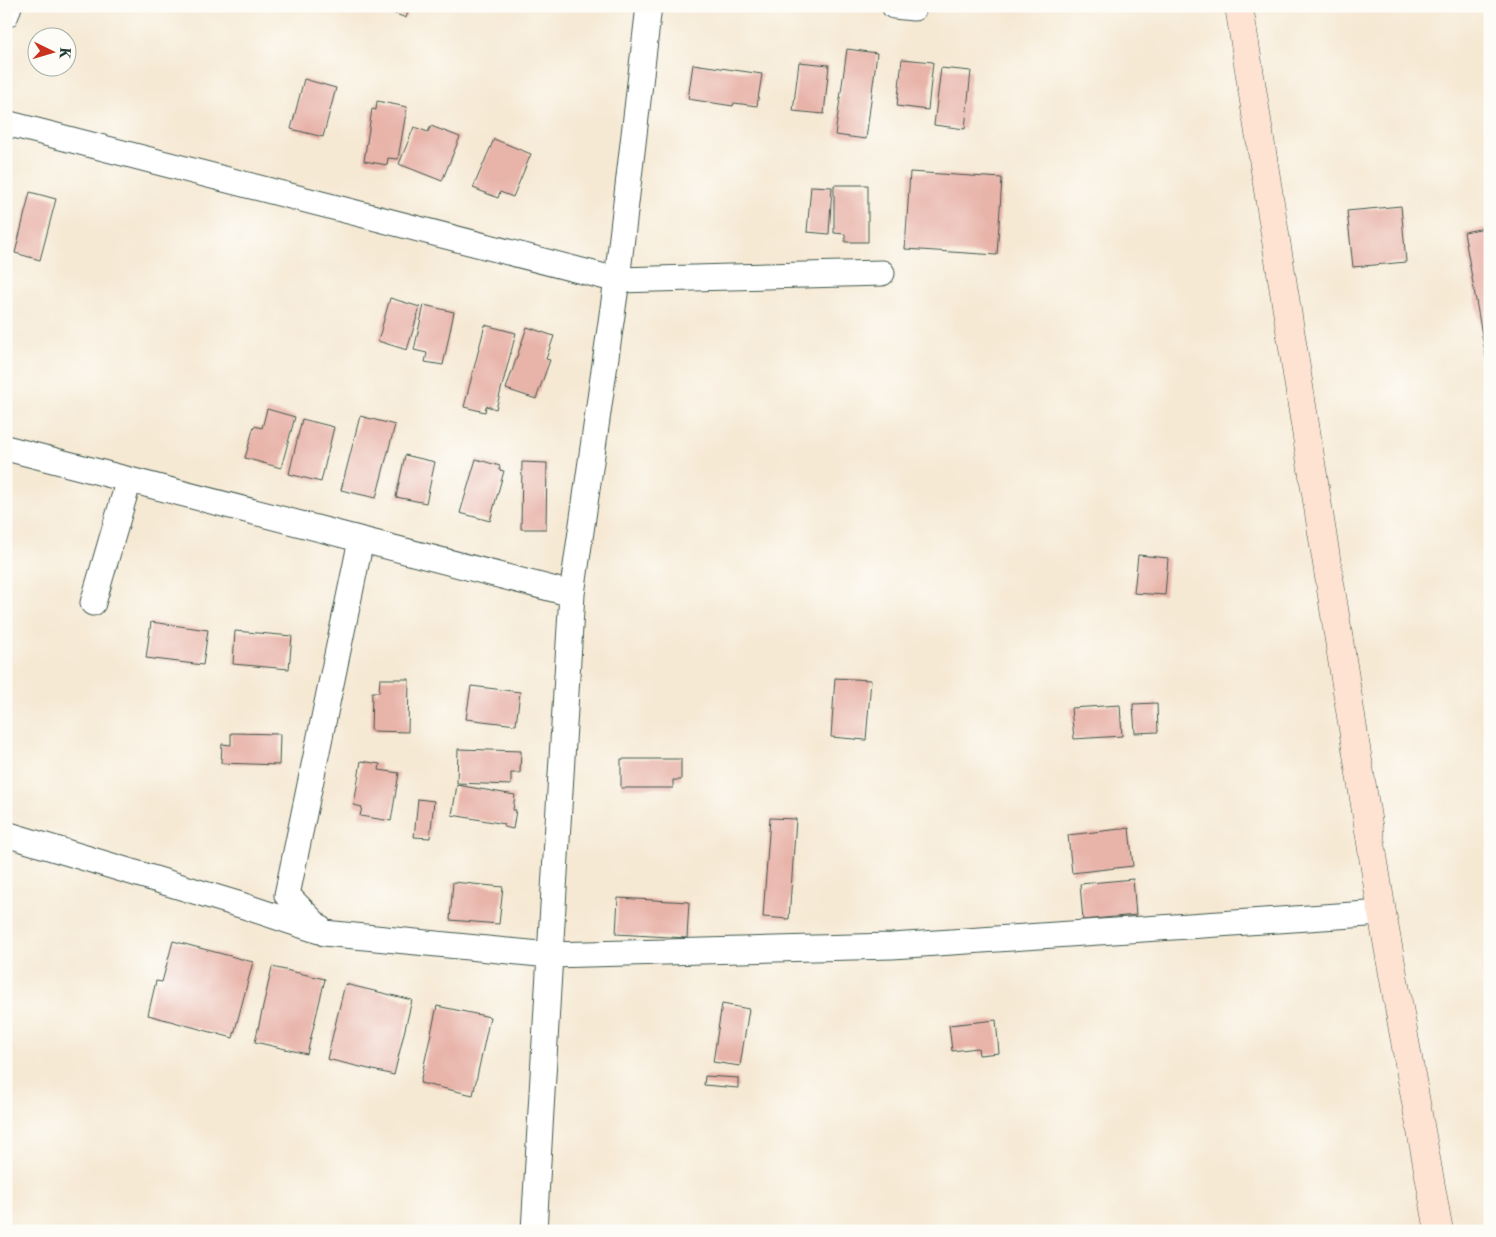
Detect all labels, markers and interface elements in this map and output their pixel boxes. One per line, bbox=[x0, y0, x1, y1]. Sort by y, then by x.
north arrow bbox=[28, 28, 78, 78]
text: K bbox=[55, 47, 74, 60]

